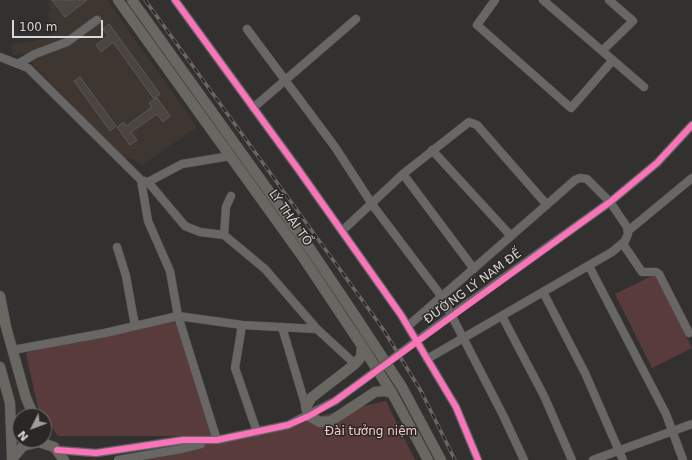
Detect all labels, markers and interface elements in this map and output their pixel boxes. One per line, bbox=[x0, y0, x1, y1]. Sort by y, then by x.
scale bar bbox=[14, 12, 105, 38]
text: 100 m bbox=[19, 20, 57, 34]
street label: LÝ THÁI TỔ bbox=[265, 187, 315, 249]
street label: ĐƯỜNG LÝ NAM ĐẾ bbox=[421, 247, 525, 327]
north arrow bbox=[12, 408, 52, 448]
park label: Đài tưởng niệm bbox=[325, 425, 417, 439]
text: N bbox=[16, 428, 31, 443]

